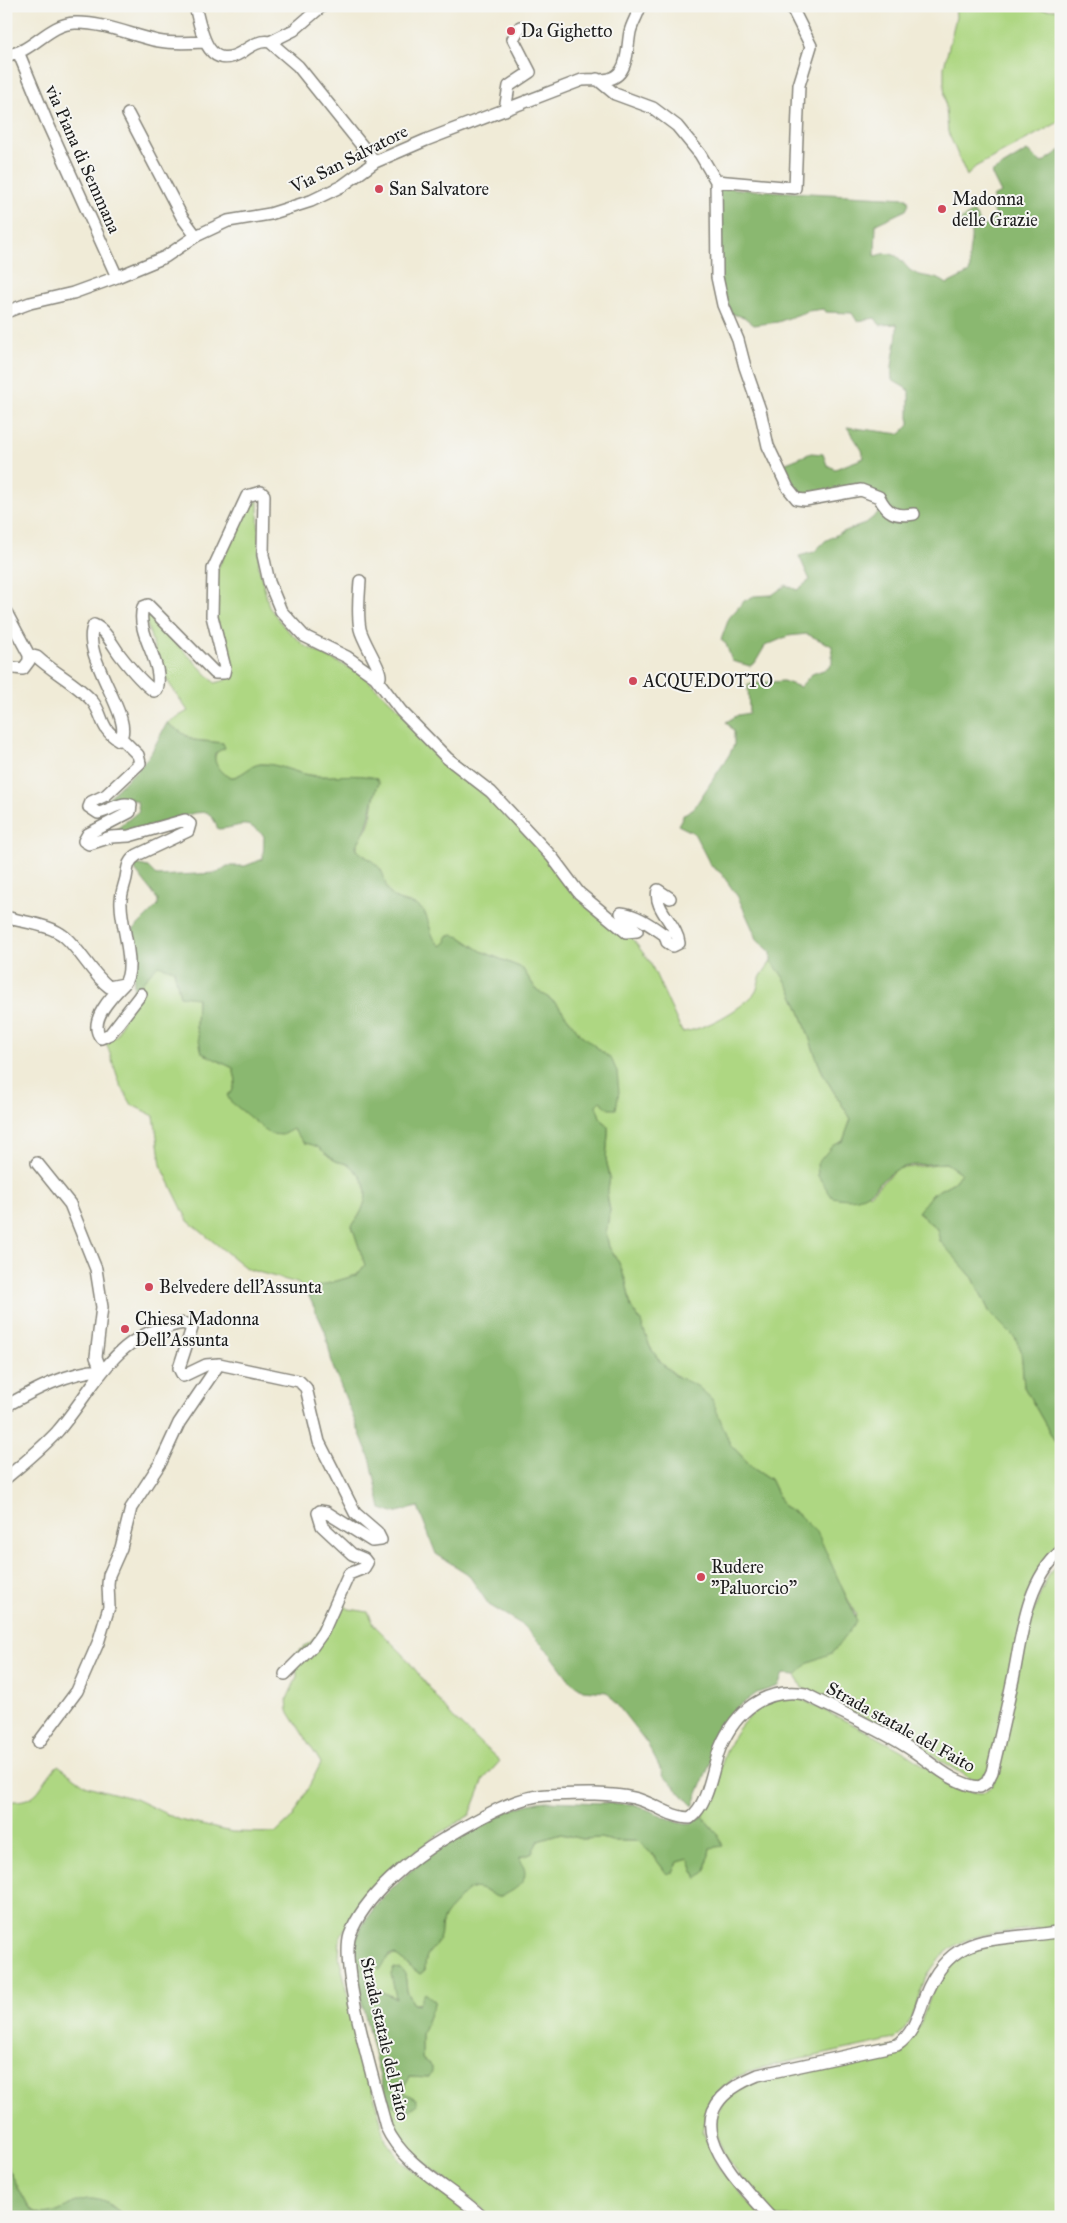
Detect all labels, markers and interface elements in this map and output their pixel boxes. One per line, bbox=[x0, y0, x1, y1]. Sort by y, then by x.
place label: Da Gighetto bbox=[521, 20, 613, 43]
marker: Da Gighetto bbox=[505, 25, 517, 37]
street label: via Piana di Semmana bbox=[40, 80, 126, 237]
street label: Via San Salvatore bbox=[286, 120, 411, 199]
place label: San Salvatore bbox=[389, 178, 489, 200]
marker: San Salvatore bbox=[373, 183, 385, 195]
place label: Madonna delle Grazie bbox=[952, 188, 1038, 231]
marker: Madonna delle Grazie bbox=[936, 203, 948, 215]
place label: ACQUEDOTTO bbox=[642, 670, 773, 692]
marker: ACQUEDOTTO bbox=[627, 675, 639, 687]
place label: Belvedere dell'Assunta bbox=[159, 1276, 322, 1298]
marker: Belvedere dell'Assunta bbox=[143, 1281, 155, 1293]
place label: Chiesa Madonna Dell'Assunta bbox=[135, 1308, 260, 1351]
marker: Chiesa Madonna Dell'Assunta bbox=[119, 1323, 131, 1335]
place label: Rudere "Paluorcio" bbox=[711, 1556, 797, 1599]
marker: Rudere "Paluorcio" bbox=[695, 1571, 707, 1583]
street label: Strada statale del Faito bbox=[823, 1677, 979, 1777]
street label: Strada statale del Faito bbox=[356, 1955, 414, 2123]

